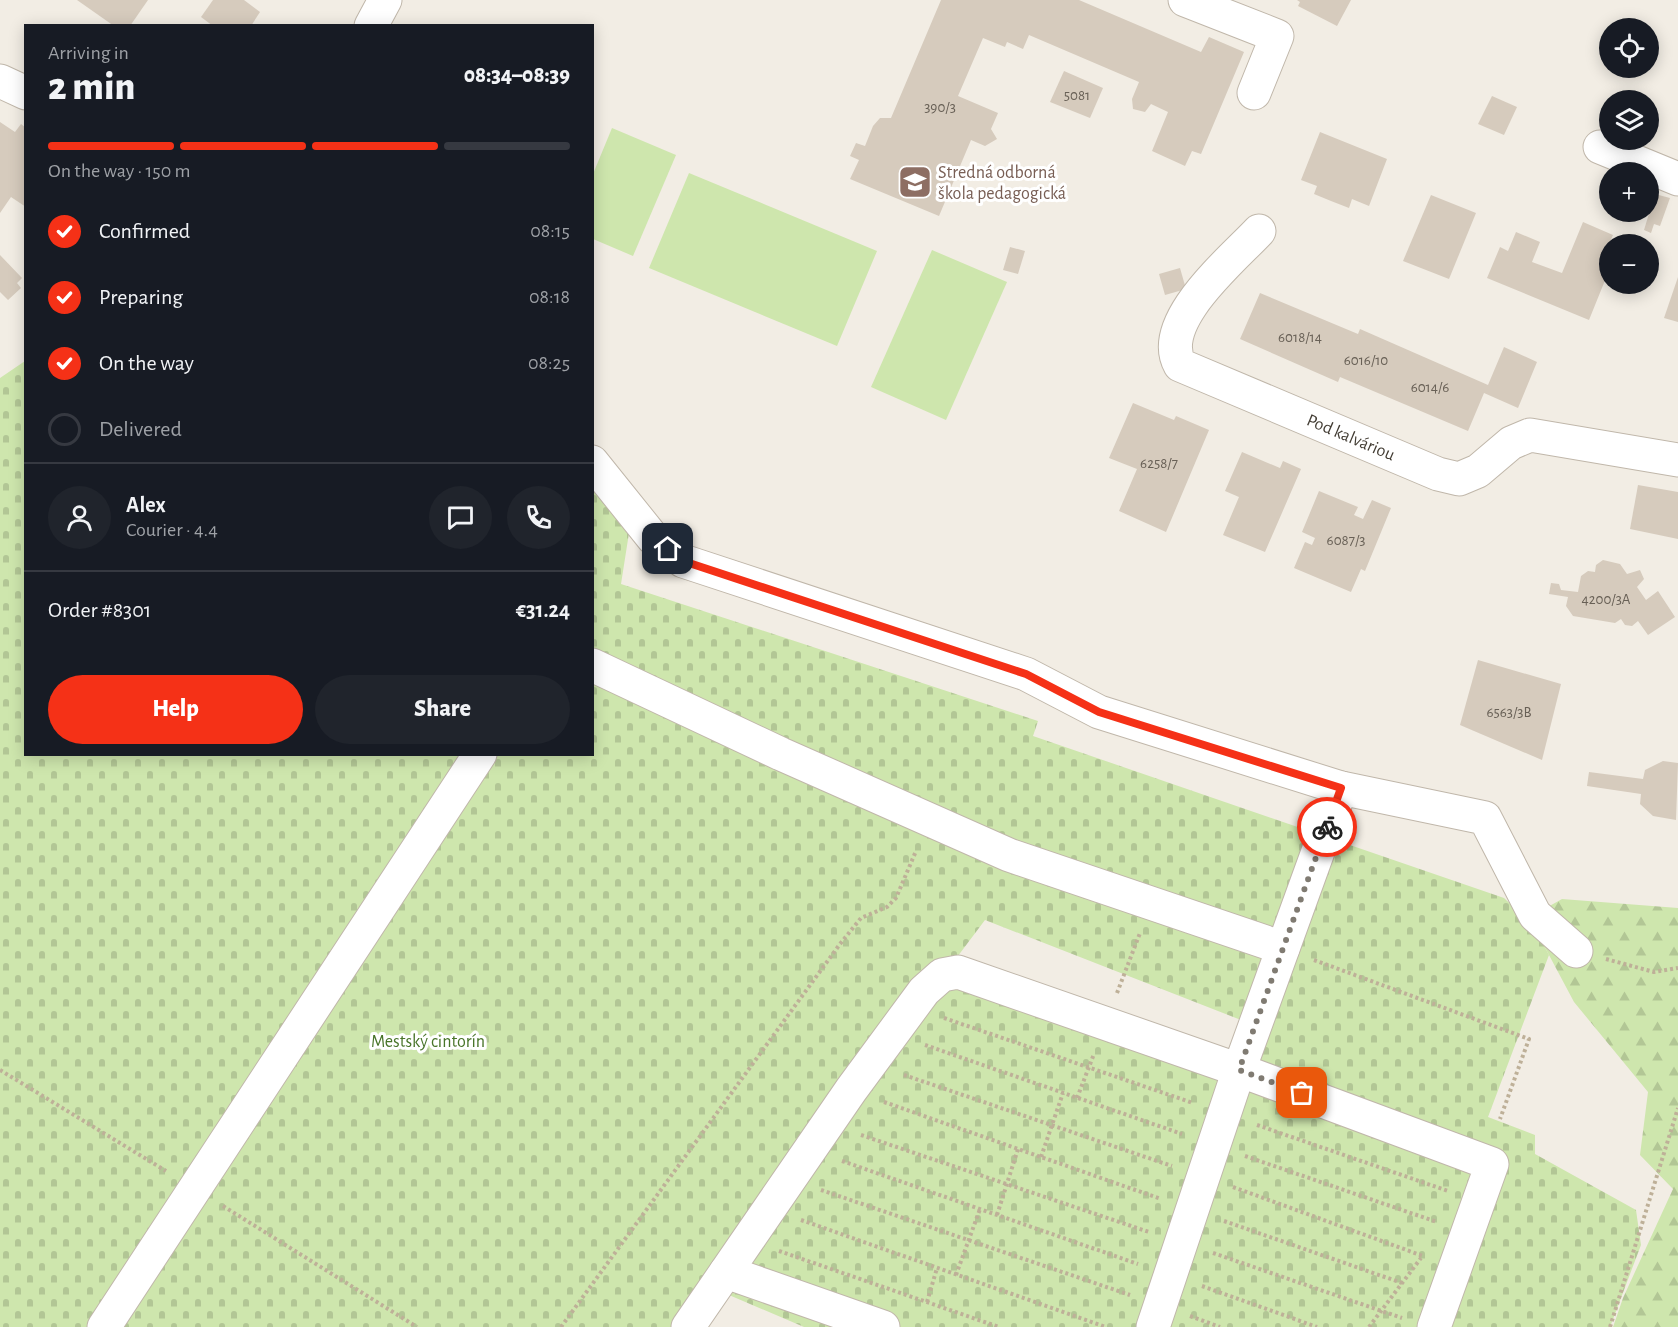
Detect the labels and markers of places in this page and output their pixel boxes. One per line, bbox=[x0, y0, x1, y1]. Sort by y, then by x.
school or university icon: Stredná odborná škola pedagogická bbox=[897, 164, 933, 200]
place label: Stredná odborná škola pedagogická bbox=[938, 164, 1066, 203]
pin bbox=[642, 523, 693, 574]
pin bbox=[1276, 1067, 1327, 1118]

